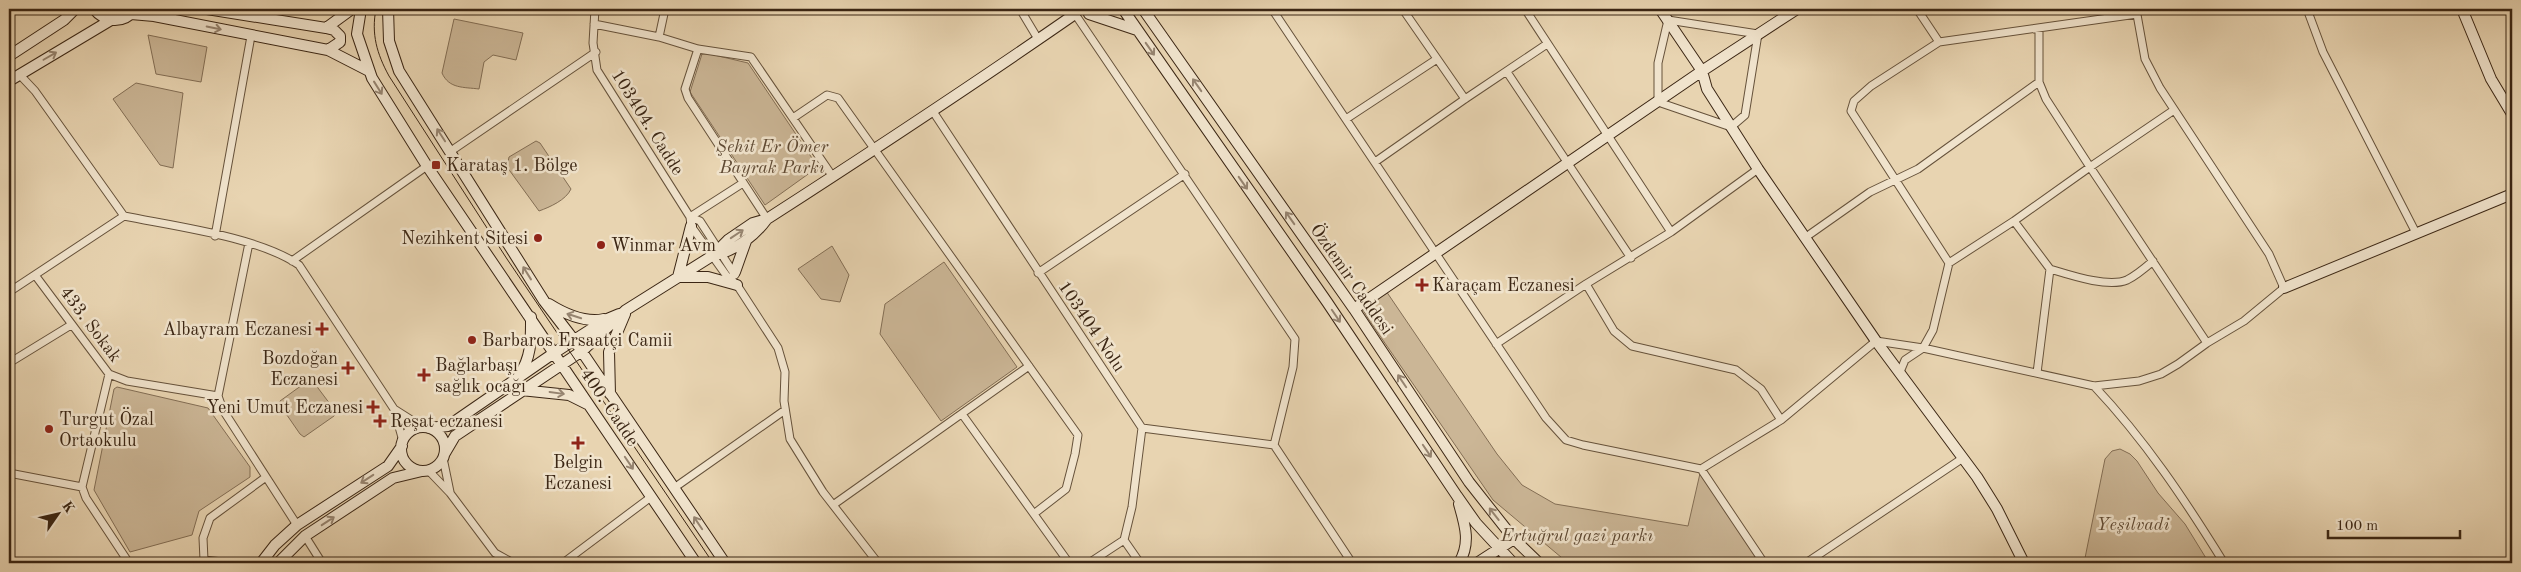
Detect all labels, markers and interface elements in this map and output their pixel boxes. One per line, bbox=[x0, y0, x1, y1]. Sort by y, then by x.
one-way arrow bbox=[205, 24, 221, 34]
one-way arrow bbox=[1145, 42, 1155, 56]
one-way arrow bbox=[43, 50, 57, 60]
street label: 103404. Cadde bbox=[608, 67, 687, 179]
one-way arrow bbox=[1192, 78, 1202, 92]
one-way arrow bbox=[373, 81, 384, 95]
one-way arrow bbox=[436, 129, 446, 143]
park label: Şehit Er Ömer Bayrak Parkı bbox=[716, 136, 829, 177]
place label: Karataş 1. Bölge bbox=[446, 157, 578, 175]
marker: Karataş 1. Bölge bbox=[430, 159, 442, 171]
one-way arrow bbox=[1238, 175, 1248, 189]
one-way arrow bbox=[1285, 211, 1295, 225]
street label: Özdemir Caddesi bbox=[1306, 219, 1399, 338]
one-way arrow bbox=[730, 229, 744, 239]
place label: Nezihkent Sitesi bbox=[401, 230, 528, 248]
marker: Nezihkent Sitesi bbox=[532, 232, 544, 244]
place label: Winmar Avm bbox=[611, 237, 716, 255]
marker: Winmar Avm bbox=[595, 239, 607, 251]
one-way arrow bbox=[522, 267, 532, 281]
place label: Karaçam Eczanesi bbox=[1432, 277, 1575, 295]
street label: 103404 Nolu bbox=[1054, 278, 1128, 375]
marker: Karaçam Eczanesi bbox=[1416, 279, 1428, 291]
street label: 433. Sokak bbox=[56, 284, 124, 366]
one-way arrow bbox=[1331, 309, 1341, 323]
one-way arrow bbox=[567, 311, 583, 320]
place label: Albayram Eczanesi bbox=[163, 321, 312, 339]
marker: Albayram Eczanesi bbox=[316, 323, 328, 335]
place label: Barbaros Ersaatçi Camii bbox=[482, 332, 673, 350]
marker: Barbaros Ersaatçi Camii bbox=[466, 334, 478, 346]
place label: Bozdoğan Eczanesi bbox=[262, 350, 338, 389]
place label: Bağlarbaşı sağlık ocağı bbox=[435, 357, 526, 396]
marker: Bozdoğan Eczanesi bbox=[342, 362, 354, 374]
street label: 400. Cadde bbox=[577, 365, 642, 450]
marker: Bağlarbaşı sağlık ocağı bbox=[417, 368, 431, 382]
one-way arrow bbox=[1397, 374, 1407, 388]
one-way arrow bbox=[549, 388, 565, 398]
place label: Yeni Umut Eczanesi bbox=[206, 399, 363, 417]
marker: Yeni Umut Eczanesi bbox=[367, 401, 379, 413]
place label: Turgut Özal Ortaokulu bbox=[59, 407, 154, 450]
place label: Reşat eczanesi bbox=[390, 413, 503, 431]
marker: Reşat eczanesi bbox=[374, 415, 386, 427]
marker: Turgut Özal Ortaokulu bbox=[43, 423, 55, 435]
marker: Belgin Eczanesi bbox=[572, 437, 584, 449]
one-way arrow bbox=[1422, 443, 1432, 457]
place label: Belgin Eczanesi bbox=[544, 454, 612, 493]
one-way arrow bbox=[624, 455, 634, 469]
one-way arrow bbox=[361, 474, 375, 484]
north arrow bbox=[32, 490, 82, 540]
text: K bbox=[59, 499, 77, 516]
scale bar bbox=[2328, 507, 2461, 539]
one-way arrow bbox=[1489, 508, 1500, 521]
one-way arrow bbox=[321, 515, 335, 526]
one-way arrow bbox=[693, 516, 703, 530]
park label: Yeşilvadi bbox=[2097, 516, 2169, 534]
text: 100 m bbox=[2336, 519, 2378, 534]
park label: Ertuğrul gazi parkı bbox=[1500, 527, 1653, 545]

